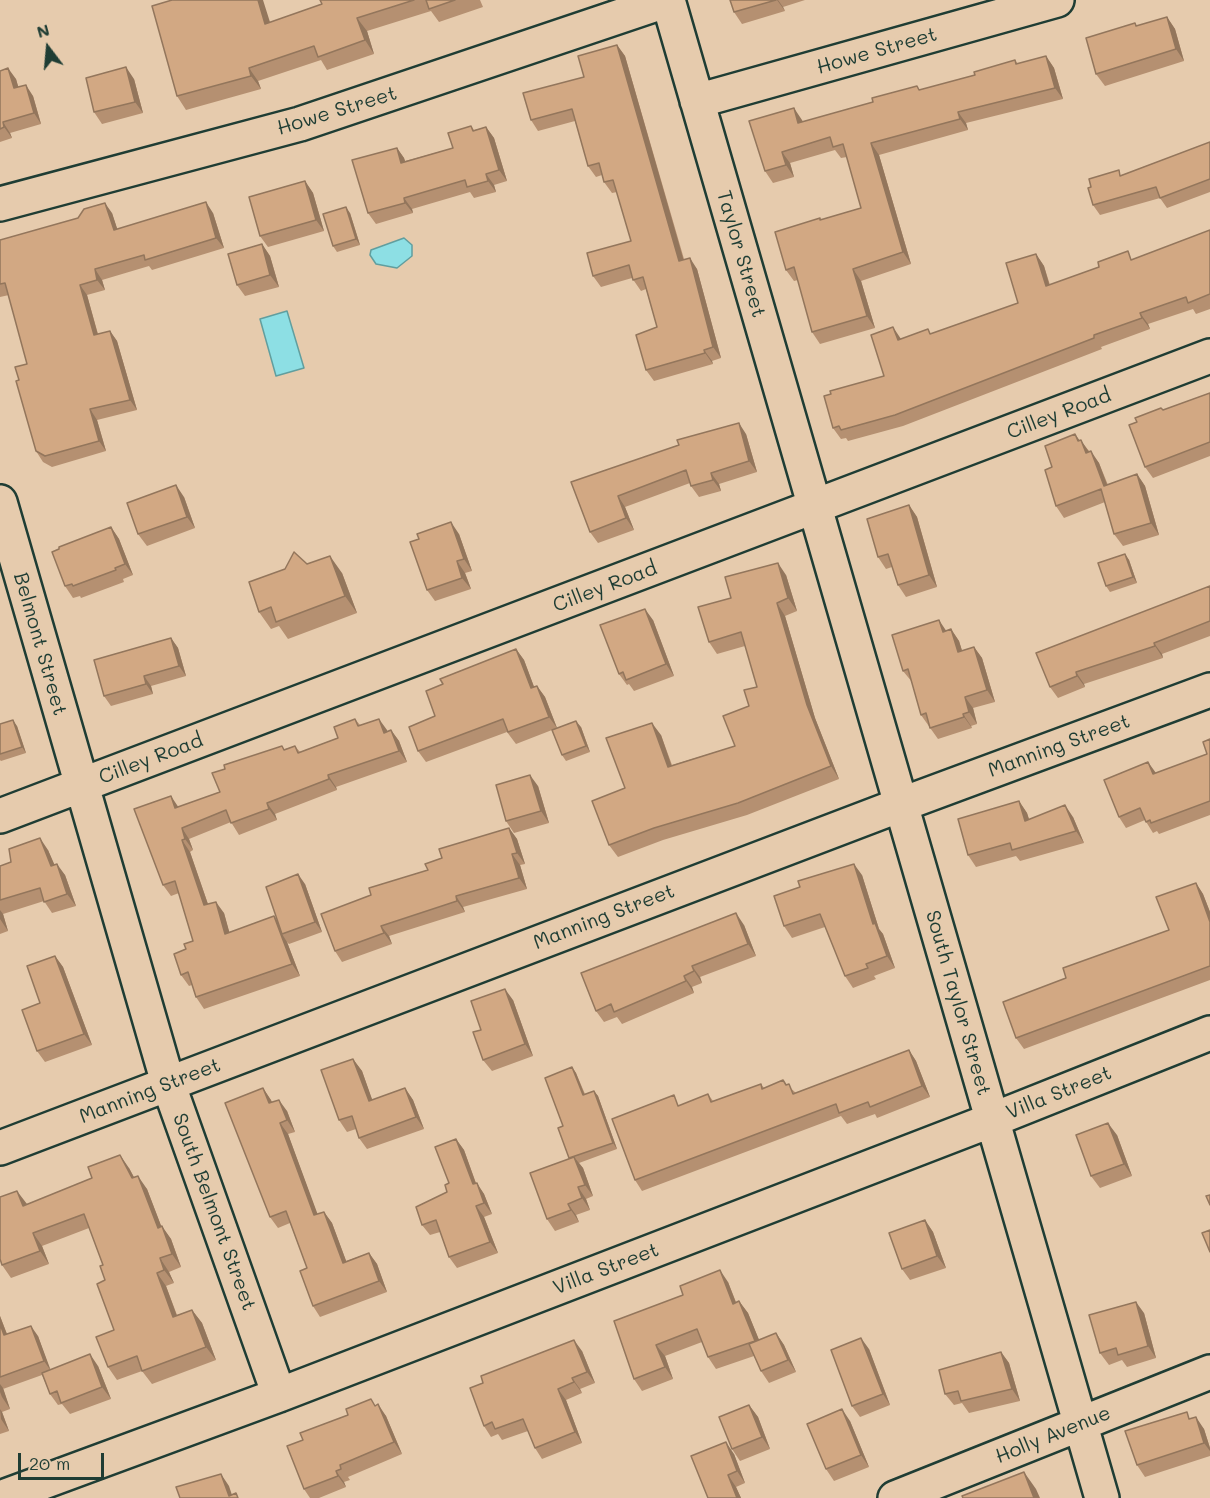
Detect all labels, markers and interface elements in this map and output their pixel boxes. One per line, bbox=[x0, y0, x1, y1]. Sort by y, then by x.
north arrow bbox=[18, 18, 78, 78]
text: N bbox=[34, 18, 52, 42]
street label: Howe Street bbox=[814, 22, 940, 80]
street label: Howe Street bbox=[274, 81, 400, 141]
street label: Taylor Street bbox=[711, 188, 771, 320]
street label: Cilley Road bbox=[1004, 383, 1114, 445]
street label: Cilley Road bbox=[550, 556, 660, 618]
street label: Belmont Street bbox=[8, 570, 72, 718]
street label: Manning Street bbox=[985, 709, 1133, 783]
street label: Cilley Road bbox=[96, 728, 206, 790]
street label: Manning Street bbox=[530, 879, 678, 955]
street label: South Taylor Street bbox=[920, 908, 996, 1098]
street label: Manning Street bbox=[76, 1053, 224, 1129]
street label: Villa Street bbox=[1003, 1061, 1115, 1125]
street label: South Belmont Street bbox=[167, 1110, 261, 1314]
street label: Villa Street bbox=[550, 1238, 662, 1300]
street label: Holly Avenue bbox=[992, 1401, 1114, 1469]
scale bar bbox=[21, 1441, 106, 1479]
text: 20 m bbox=[29, 1451, 70, 1475]

